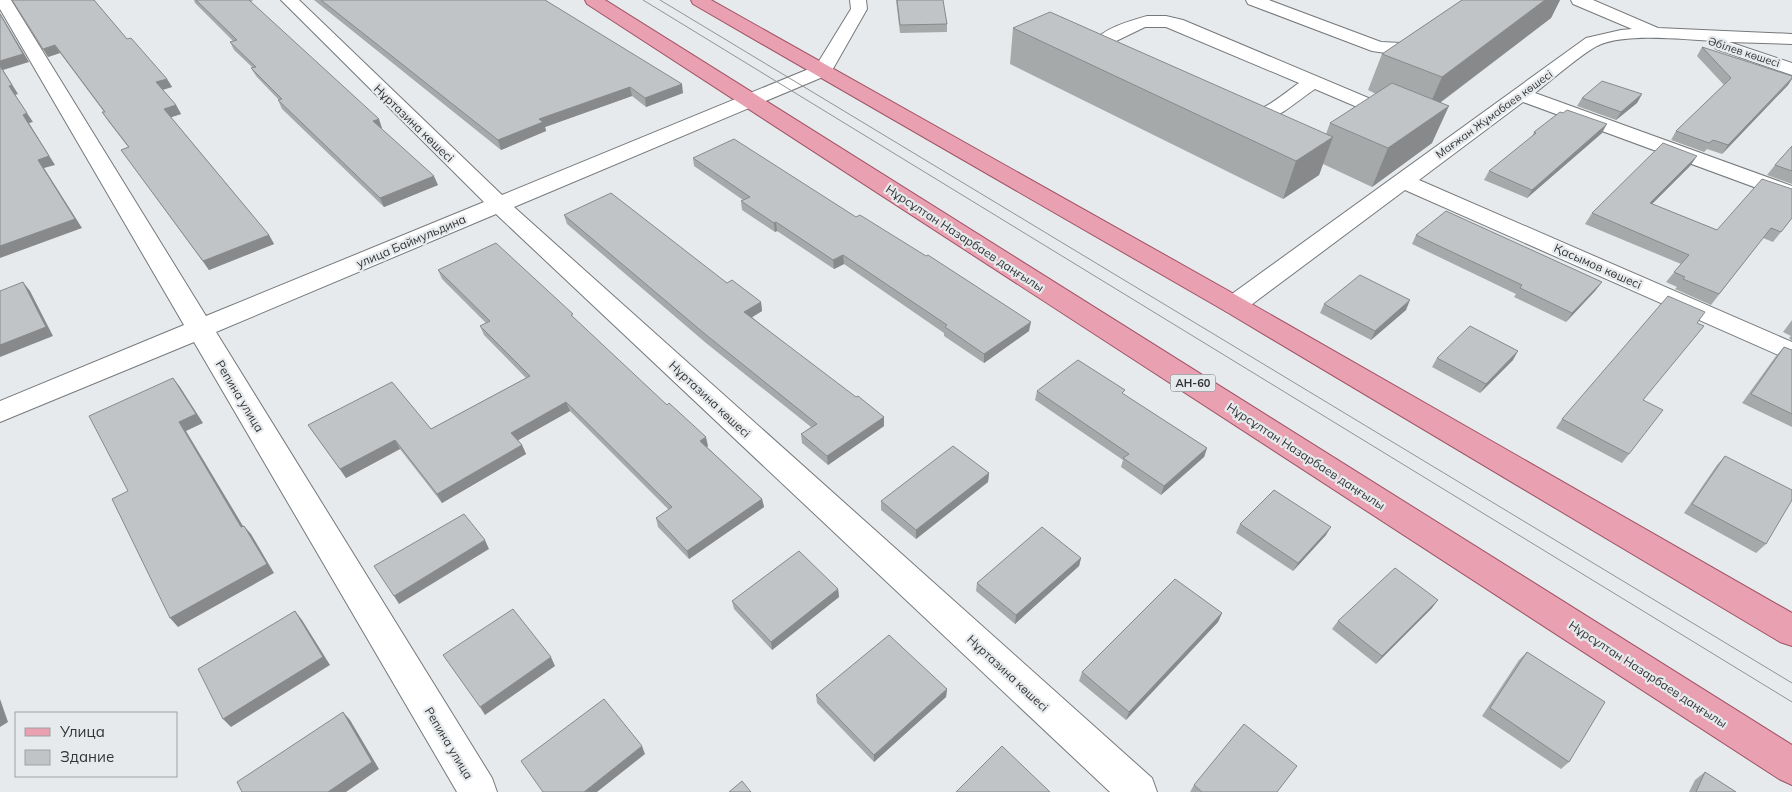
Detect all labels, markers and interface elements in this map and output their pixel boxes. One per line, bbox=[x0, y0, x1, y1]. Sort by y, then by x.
street label: Әбілев көшесі bbox=[1706, 34, 1782, 70]
street label: Мағжан Жұмабаев көшесі bbox=[1433, 67, 1555, 161]
street label: Нұртазина көшесі bbox=[371, 81, 457, 165]
street label: Нұрсұлтан Назарбаев даңғылы bbox=[883, 181, 1047, 295]
street label: улица Баймульдина bbox=[354, 211, 468, 271]
street label: Қасымов көшесі bbox=[1552, 240, 1644, 292]
street label: Репина улица bbox=[213, 357, 267, 435]
street label: Нұртазина көшесі bbox=[666, 358, 754, 440]
road number: АН-60 bbox=[1170, 374, 1216, 392]
street label: Нұрсұлтан Назарбаев даңғылы bbox=[1224, 399, 1388, 513]
street label: Нұрсұлтан Назарбаев даңғылы bbox=[1566, 617, 1730, 731]
street label: Нұртазина көшесі bbox=[964, 632, 1052, 714]
street label: Репина улица bbox=[422, 704, 476, 782]
legend bbox=[15, 712, 178, 777]
text: Улица bbox=[59, 722, 105, 741]
text: Здание bbox=[60, 747, 114, 766]

